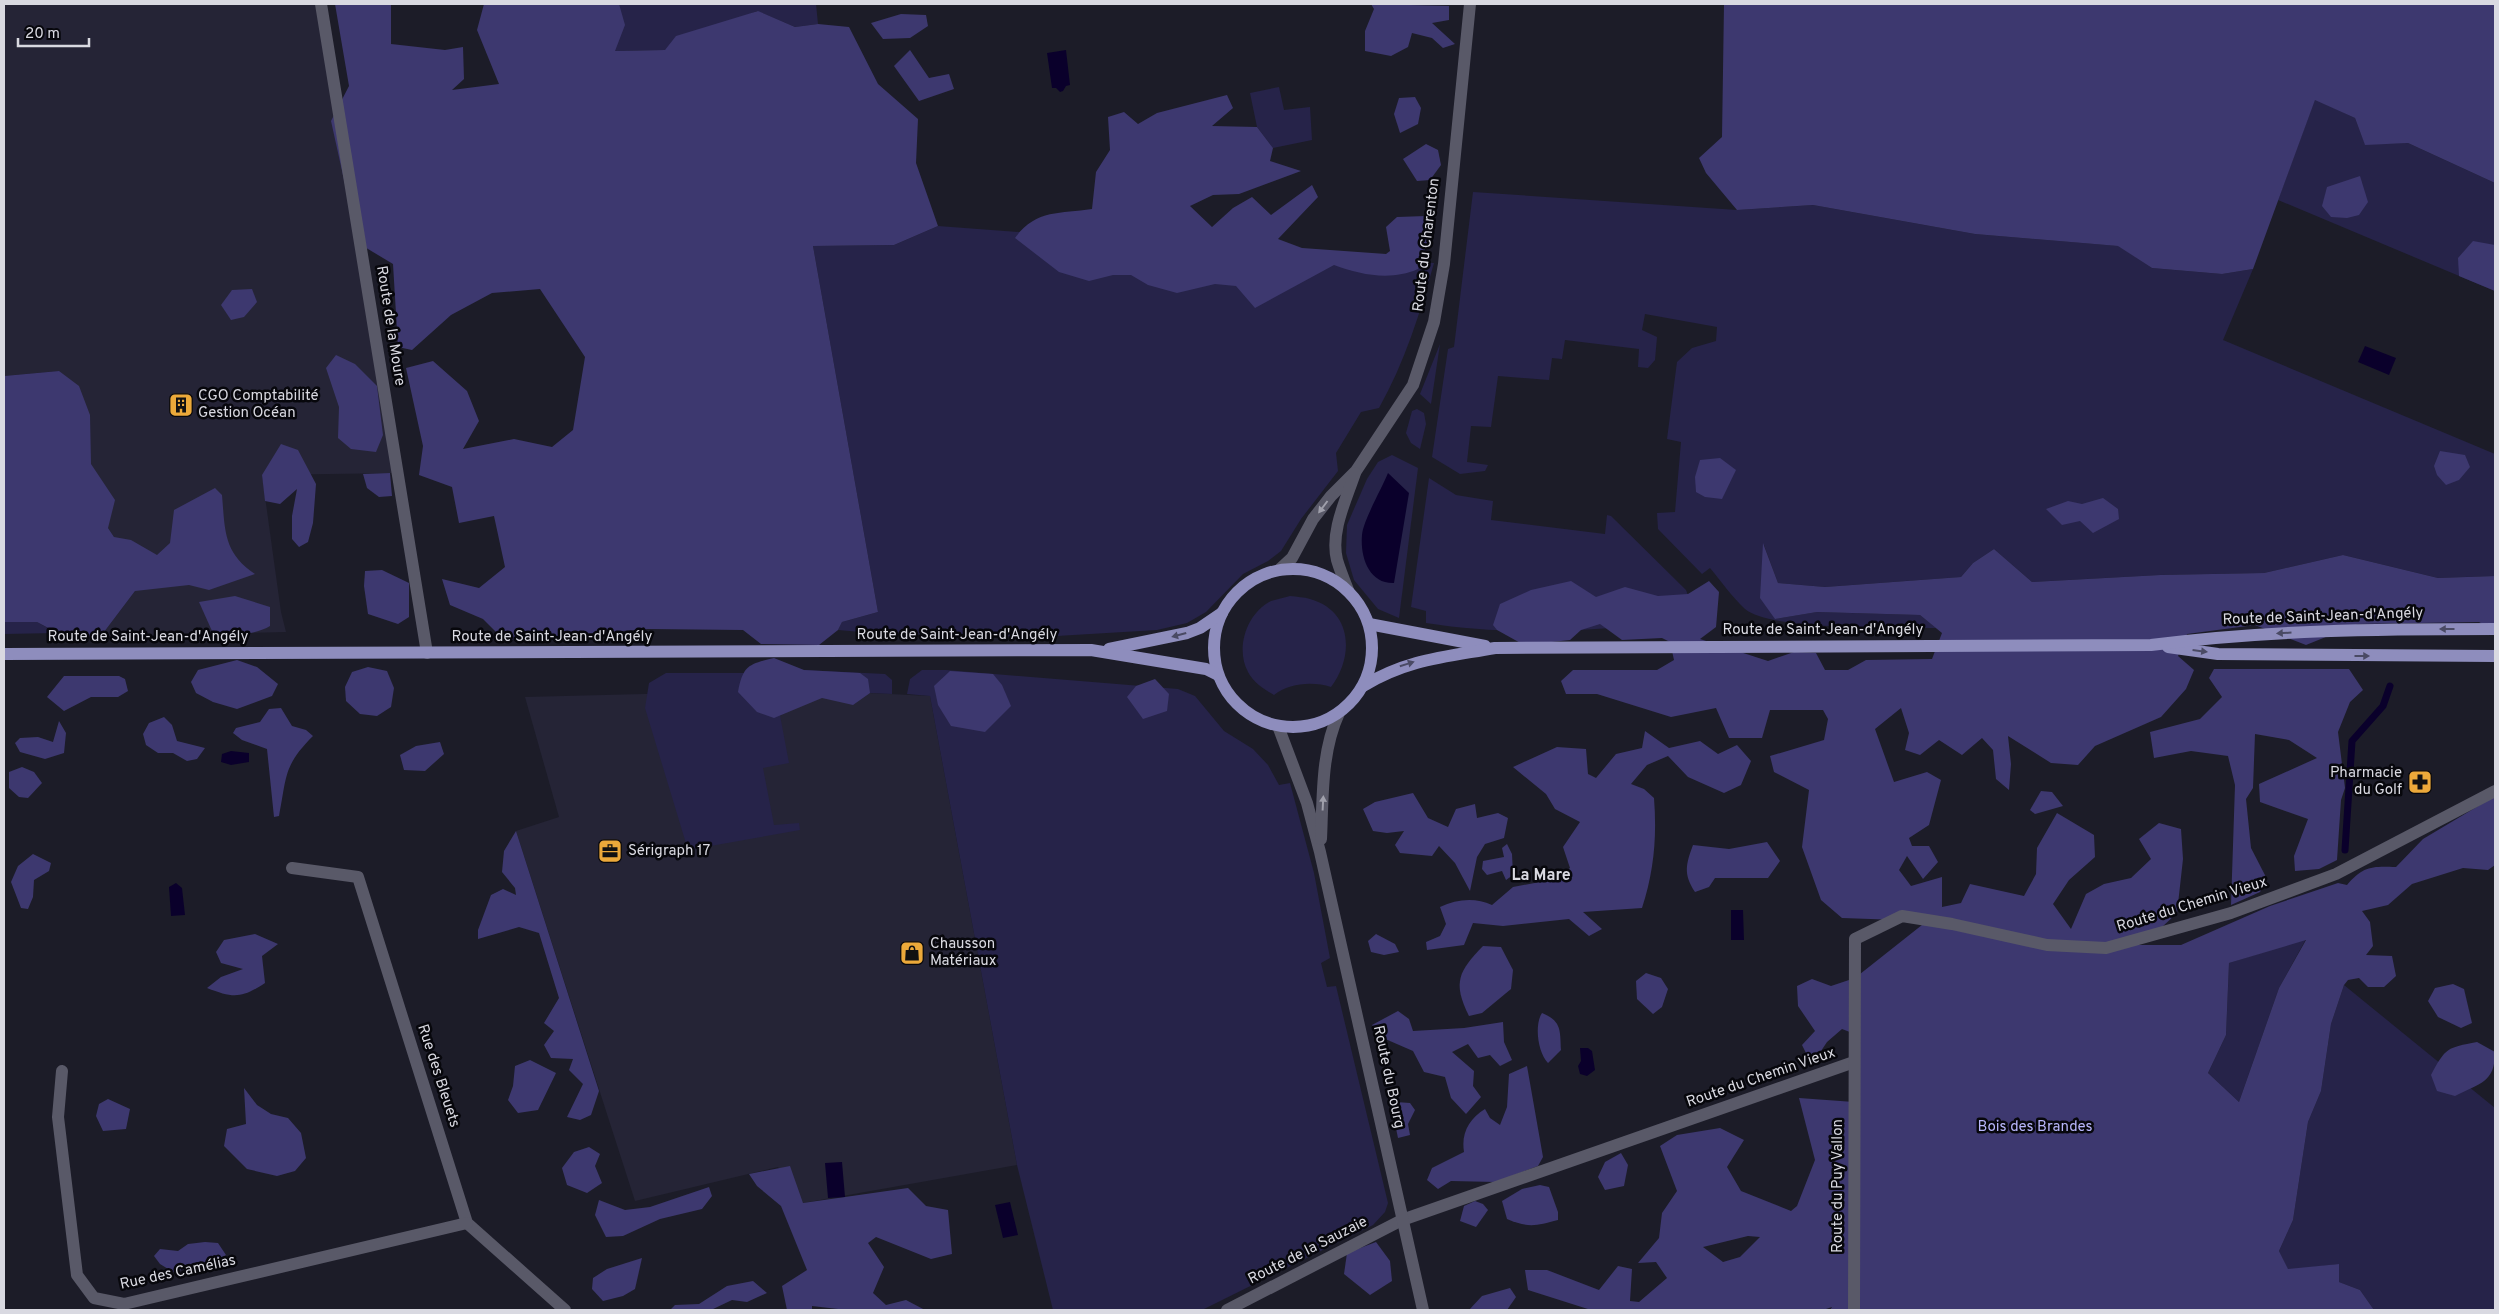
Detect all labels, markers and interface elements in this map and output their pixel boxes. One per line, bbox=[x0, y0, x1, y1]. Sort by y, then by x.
scale bar bbox=[18, 15, 89, 47]
text: 20 m bbox=[25, 25, 60, 44]
street label: Route du Charenton bbox=[1409, 177, 1445, 313]
street label: Route de la Moure bbox=[371, 265, 409, 387]
place label: CGO Comptabilité Gestion Océan bbox=[198, 387, 319, 423]
building icon: CGO Comptabilité Gestion Océan bbox=[168, 392, 194, 418]
one-way arrow bbox=[1318, 500, 1328, 514]
street label: Route de Saint-Jean-d'Angély bbox=[2222, 604, 2424, 630]
street label: Route de Saint-Jean-d'Angély bbox=[1723, 621, 1923, 640]
one-way arrow bbox=[2438, 625, 2454, 633]
street label: Route de Saint-Jean-d'Angély bbox=[857, 626, 1057, 645]
street label: Route de Saint-Jean-d'Angély bbox=[48, 628, 248, 647]
street label: Route de Saint-Jean-d'Angély bbox=[452, 628, 652, 647]
one-way arrow bbox=[2276, 630, 2292, 638]
one-way arrow bbox=[1171, 632, 1186, 640]
one-way arrow bbox=[2192, 647, 2208, 655]
one-way arrow bbox=[2354, 652, 2370, 660]
one-way arrow bbox=[1399, 660, 1414, 668]
place label: Pharmacie du Golf bbox=[2330, 764, 2402, 800]
pharmacy icon: Pharmacie du Golf bbox=[2407, 769, 2433, 795]
one-way arrow bbox=[1319, 795, 1327, 811]
office icon: Sérigraph 17 bbox=[597, 838, 623, 864]
place label: Sérigraph 17 bbox=[628, 842, 711, 861]
district label: La Mare bbox=[1511, 866, 1571, 886]
street label: Route du Chemin Vieux bbox=[2114, 873, 2270, 937]
place label: Chausson Matériaux bbox=[930, 935, 997, 971]
shop icon: Chausson Matériaux bbox=[899, 940, 925, 966]
street label: Rue des Bleuets bbox=[412, 1022, 464, 1130]
street label: Route du Bourg bbox=[1368, 1024, 1408, 1130]
street label: Route du Chemin Vieux bbox=[1684, 1043, 1838, 1112]
park label: Bois des Brandes bbox=[1977, 1118, 2093, 1137]
street label: Route du Puy Vallon bbox=[1829, 1119, 1848, 1253]
street label: Route de la Sauzaie bbox=[1245, 1213, 1371, 1289]
street label: Rue des Camélias bbox=[118, 1251, 238, 1295]

